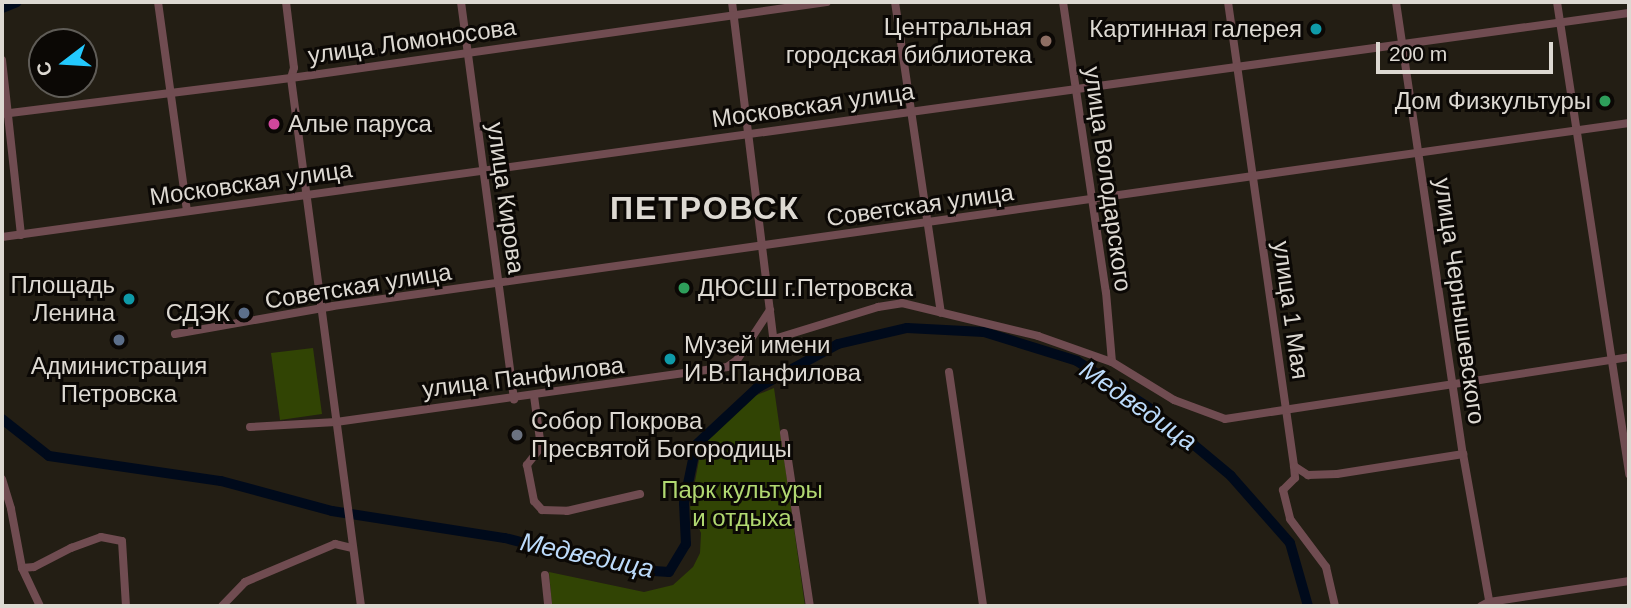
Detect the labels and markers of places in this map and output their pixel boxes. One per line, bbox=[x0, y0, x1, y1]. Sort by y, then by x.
place label: Центральная городская библиотека bbox=[786, 13, 1032, 69]
place label: Картинная галерея bbox=[1089, 15, 1302, 43]
marker: Картинная галерея bbox=[1308, 21, 1324, 37]
marker: Центральная городская библиотека bbox=[1038, 33, 1054, 49]
place label: Дом Физкультуры bbox=[1395, 87, 1591, 115]
marker: Дом Физкультуры bbox=[1597, 93, 1613, 109]
place label: Алые паруса bbox=[288, 110, 432, 138]
marker: Алые паруса bbox=[266, 116, 282, 132]
place label: Площадь Ленина bbox=[11, 271, 115, 327]
place label: ДЮСШ г.Петровска bbox=[698, 274, 913, 302]
marker: ДЮСШ г.Петровска bbox=[676, 280, 692, 296]
marker: Площадь Ленина bbox=[121, 291, 137, 307]
place label: СДЭК bbox=[166, 299, 230, 327]
marker: СДЭК bbox=[236, 305, 252, 321]
place label: Музей имени И.В.Панфилова bbox=[684, 331, 861, 387]
marker: Администрация Петровска bbox=[111, 332, 127, 348]
marker: Музей имени И.В.Панфилова bbox=[662, 351, 678, 367]
place label: Администрация Петровска bbox=[31, 352, 207, 408]
place label: Собор Покрова Пресвятой Богородицы bbox=[531, 407, 792, 463]
marker: Собор Покрова Пресвятой Богородицы bbox=[509, 427, 525, 443]

